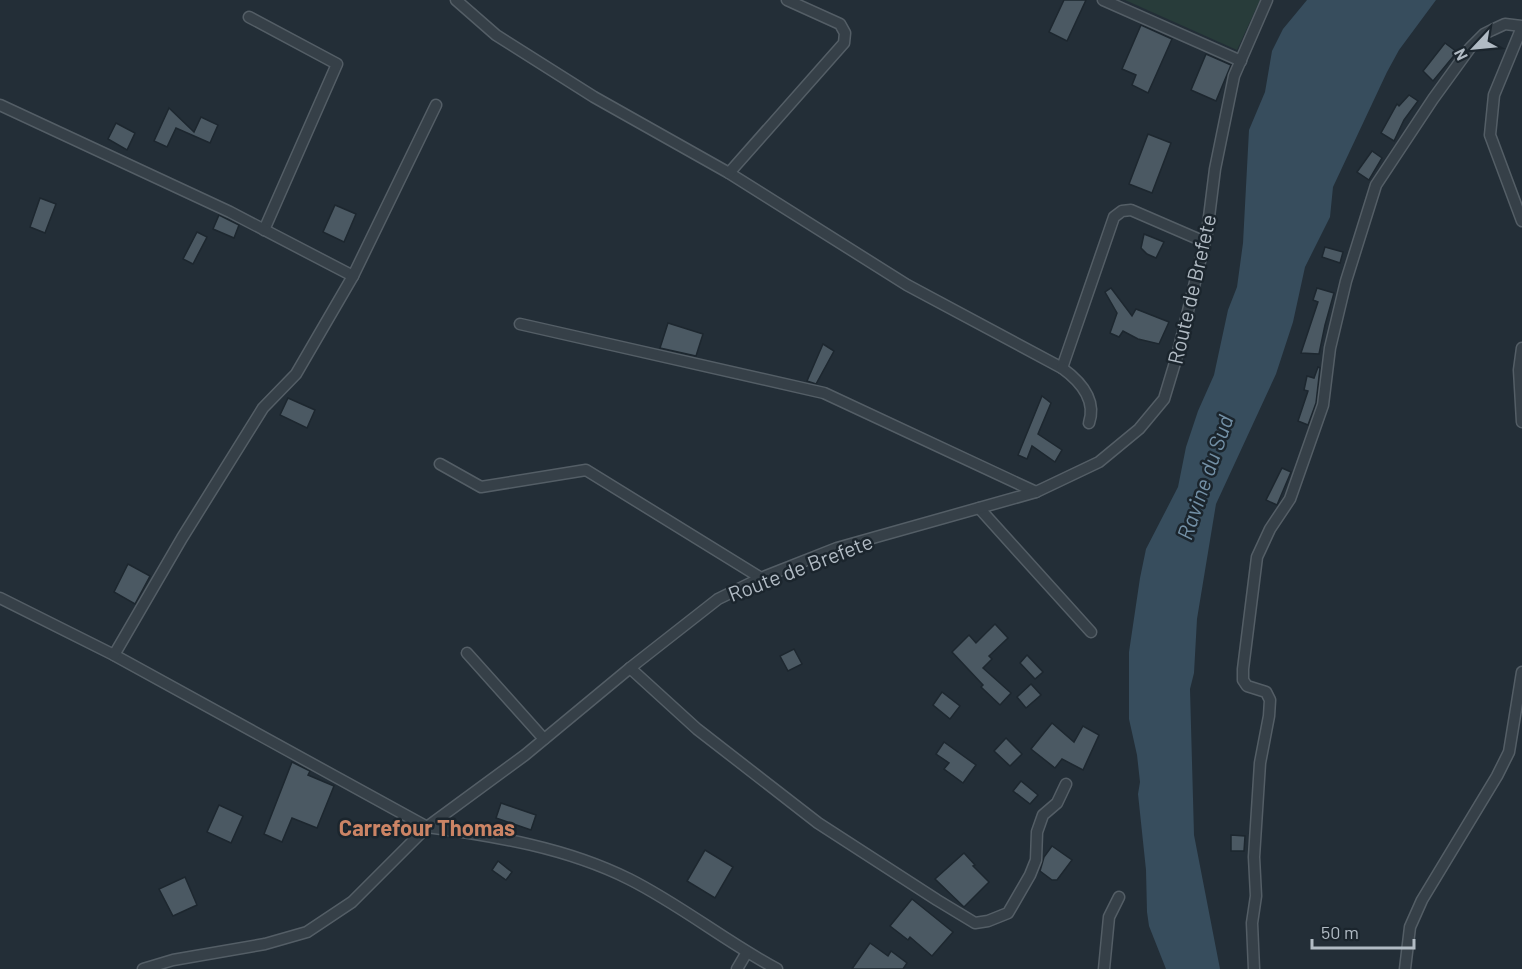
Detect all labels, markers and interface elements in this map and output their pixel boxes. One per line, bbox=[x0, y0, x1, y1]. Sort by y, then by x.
north arrow bbox=[1444, 18, 1504, 78]
text: N bbox=[1449, 46, 1471, 64]
street label: Route de Brefete bbox=[1162, 212, 1220, 366]
water label: Ravine du Sud bbox=[1171, 411, 1238, 543]
street label: Route de Brefete bbox=[724, 528, 876, 606]
district label: Carrefour Thomas bbox=[339, 814, 515, 840]
scale bar bbox=[1312, 912, 1414, 950]
text: 50 m bbox=[1321, 921, 1359, 943]

